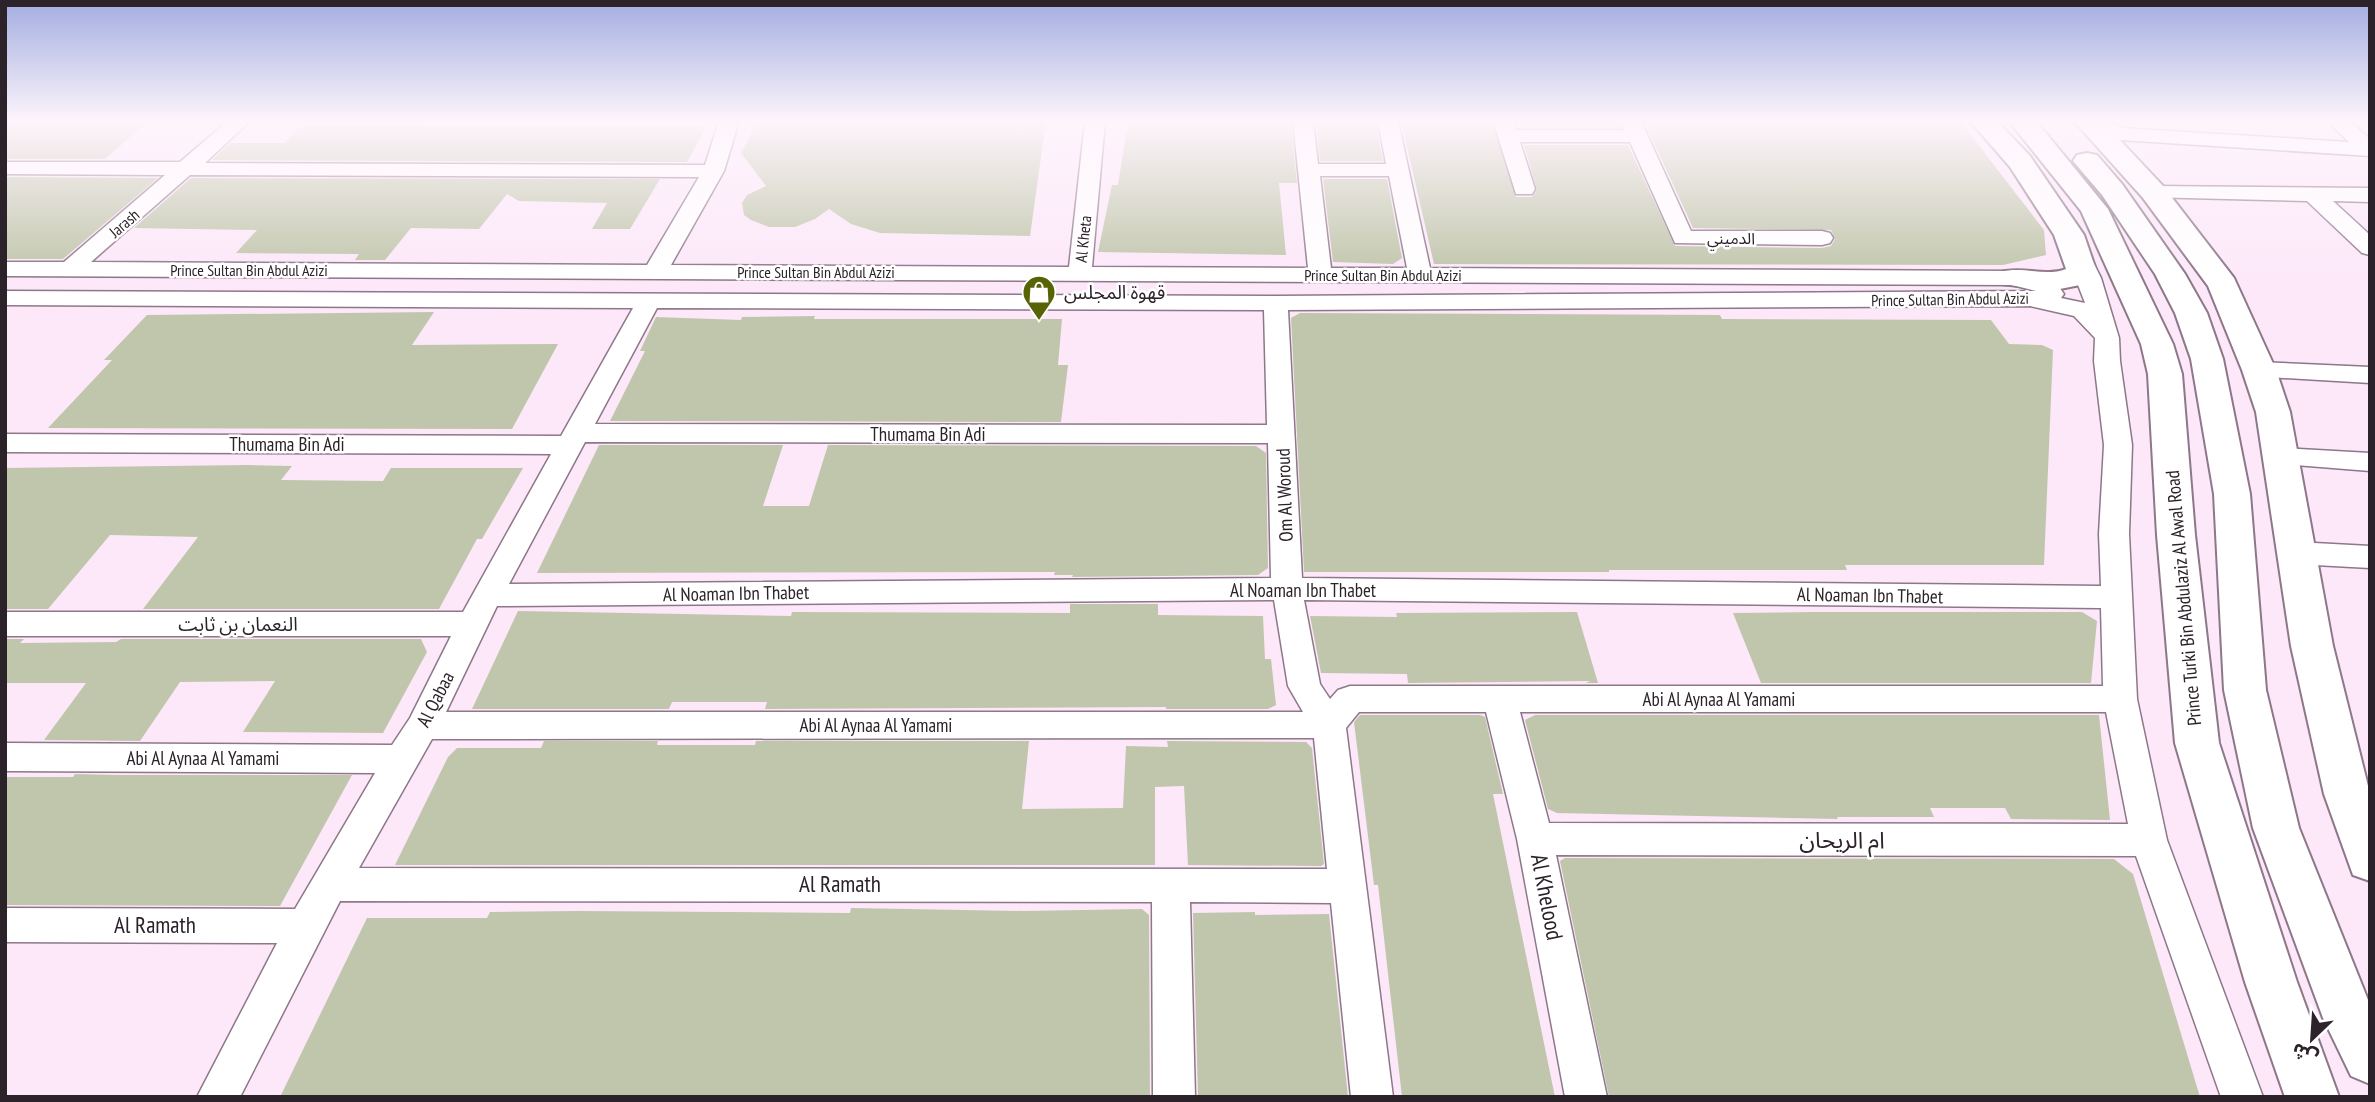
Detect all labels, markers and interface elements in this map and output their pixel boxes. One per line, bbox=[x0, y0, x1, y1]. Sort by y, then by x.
street label: Jarash bbox=[104, 204, 143, 242]
street label: Al Kheta bbox=[1071, 215, 1095, 263]
street label: الدميني bbox=[1707, 228, 1755, 251]
street label: Prince Sultan Bin Abdul Azizi bbox=[170, 260, 328, 280]
street label: Prince Sultan Bin Abdul Azizi bbox=[737, 262, 895, 282]
street label: Prince Sultan Bin Abdul Azizi bbox=[1304, 265, 1462, 285]
shop icon: قهوة المجلس bbox=[1020, 273, 1058, 322]
place label: قهوة المجلس bbox=[1064, 280, 1165, 304]
street label: Prince Sultan Bin Abdul Azizi bbox=[1871, 288, 2029, 310]
street label: Thumama Bin Adi bbox=[870, 422, 986, 446]
street label: Thumama Bin Adi bbox=[229, 432, 345, 456]
street label: Om Al Woroud bbox=[1270, 448, 1298, 542]
street label: Prince Turki Bin Abdulaziz Al Awal Road bbox=[2160, 469, 2206, 727]
street label: Al Noaman Ibn Thabet bbox=[1230, 578, 1377, 602]
street label: Al Noaman Ibn Thabet bbox=[663, 580, 810, 606]
street label: Al Noaman Ibn Thabet bbox=[1797, 582, 1944, 608]
street label: النعمان بن ثابت bbox=[178, 612, 298, 636]
street label: Al Qabaa bbox=[411, 667, 459, 731]
street label: Abi Al Aynaa Al Yamami bbox=[1643, 687, 1796, 711]
street label: Abi Al Aynaa Al Yamami bbox=[800, 713, 953, 737]
street label: Abi Al Aynaa Al Yamami bbox=[127, 746, 280, 770]
street label: ام الريحان bbox=[1799, 825, 1885, 858]
street label: Al Khelood bbox=[1525, 851, 1570, 943]
street label: Al Ramath bbox=[799, 869, 881, 898]
street label: Al Ramath bbox=[114, 910, 196, 939]
north arrow bbox=[2277, 1004, 2347, 1074]
text: ش bbox=[2288, 1038, 2322, 1071]

